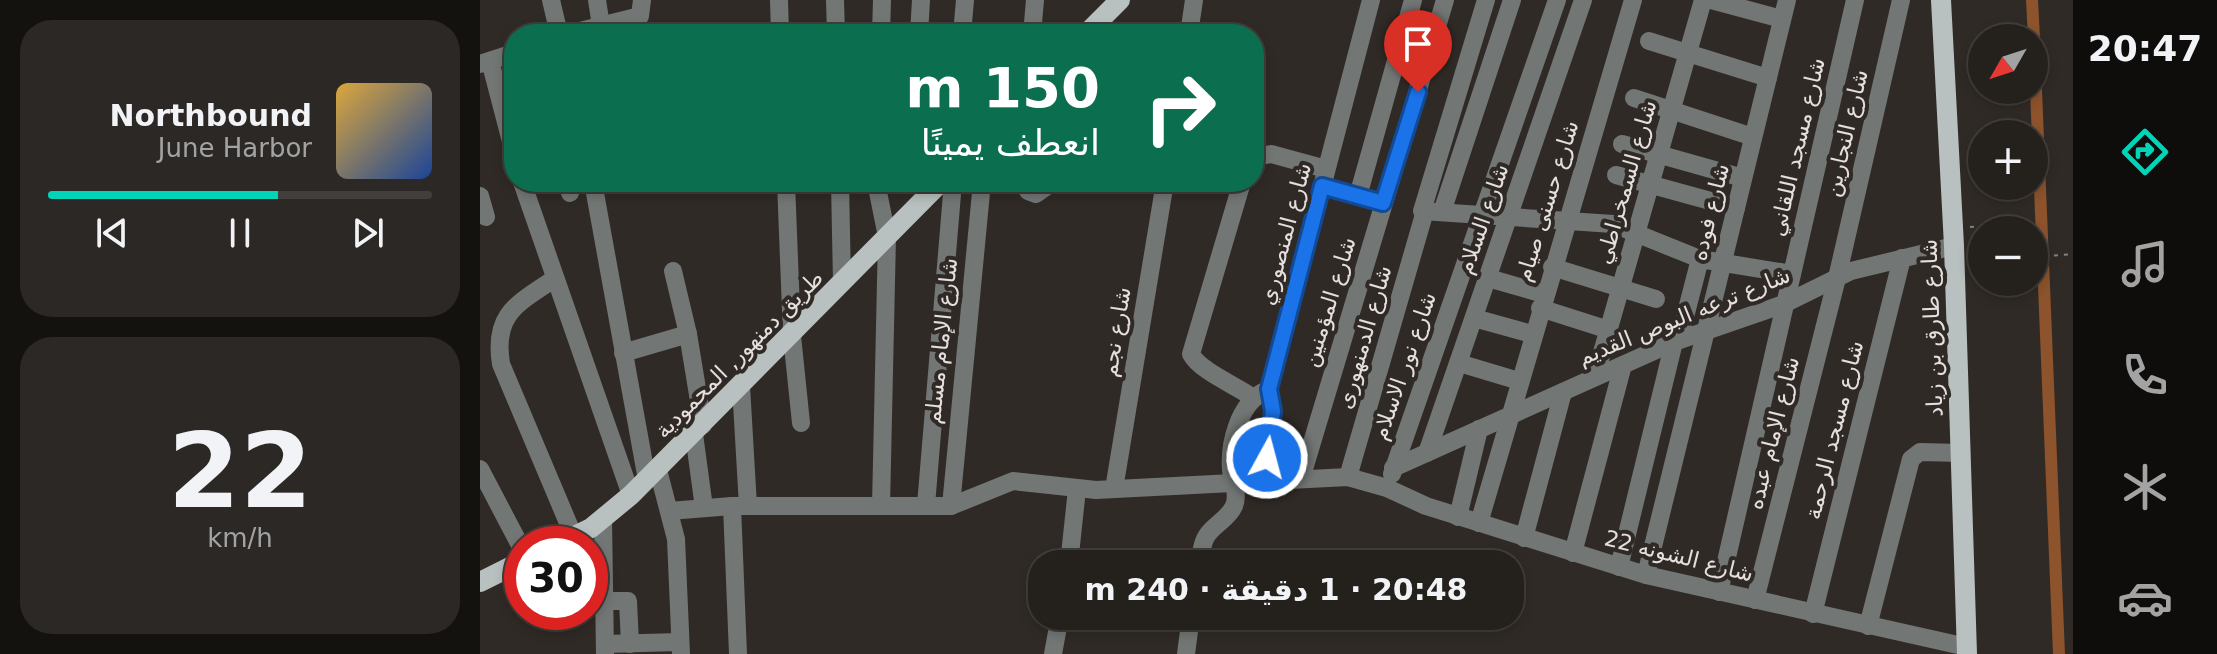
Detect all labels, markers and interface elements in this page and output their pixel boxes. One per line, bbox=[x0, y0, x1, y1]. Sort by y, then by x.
pin bbox=[1384, 10, 1452, 92]
icon: arrive bbox=[1396, 22, 1440, 66]
north arrow bbox=[1968, 24, 2048, 104]
map controls bbox=[1968, 24, 2048, 296]
text: 20:47 bbox=[2088, 28, 2202, 69]
text: 150 m bbox=[905, 55, 1100, 120]
street label: شارع مسجد اللقاني bbox=[1764, 55, 1831, 239]
icon: right bbox=[1128, 56, 1232, 160]
street label: شارع النجارين bbox=[1819, 67, 1873, 199]
street label: شارع السمخراطي bbox=[1591, 97, 1662, 267]
text: Northbound bbox=[110, 98, 312, 133]
street label: شارع حسنى صيام bbox=[1511, 118, 1583, 284]
button: + bbox=[1968, 120, 2048, 200]
text: انعطف يمينًا bbox=[921, 122, 1100, 163]
icon: directions bbox=[2117, 124, 2173, 180]
text: June Harbor bbox=[158, 133, 312, 163]
street label: شارع المنصوري bbox=[1254, 160, 1316, 308]
street label: شارع السلام bbox=[1452, 161, 1514, 277]
street label: شارع فوده bbox=[1686, 161, 1734, 263]
icon: previous bbox=[90, 211, 134, 255]
icon: pause bbox=[218, 211, 262, 255]
icon: next bbox=[346, 211, 390, 255]
button: − bbox=[1968, 216, 2048, 296]
street label: شارع المؤمنين bbox=[1297, 234, 1361, 370]
icon: music bbox=[2117, 236, 2173, 292]
street label: شارع طارق بن زياد bbox=[1916, 239, 1948, 417]
street label: شارع الإمام مسلم bbox=[920, 257, 963, 425]
street label: شارع الدمنهورى bbox=[1332, 262, 1396, 412]
street label: شارع ترعه البوص القديم bbox=[1574, 262, 1794, 371]
street label: طريق دمنهور, المحمودية bbox=[650, 265, 829, 444]
street label: شارع نجم bbox=[1097, 285, 1136, 379]
street label: شارع نور الاسلام bbox=[1367, 289, 1441, 443]
street label: شارع مسجد الرحمة bbox=[1800, 338, 1868, 522]
icon: phone bbox=[2117, 347, 2173, 403]
street label: شارع الإمام عبده bbox=[1742, 354, 1804, 512]
text: 22 bbox=[168, 410, 312, 532]
position arrow bbox=[1225, 416, 1309, 500]
icon: climate bbox=[2117, 459, 2173, 515]
text: km/h bbox=[207, 523, 273, 553]
street label: شارع الشونه 22 bbox=[1602, 525, 1756, 587]
speed limit sign: 30 bbox=[504, 526, 608, 630]
icon: car bbox=[2117, 570, 2173, 626]
text: 20:48 · 1 دقيقة · 240 m bbox=[1085, 572, 1467, 607]

